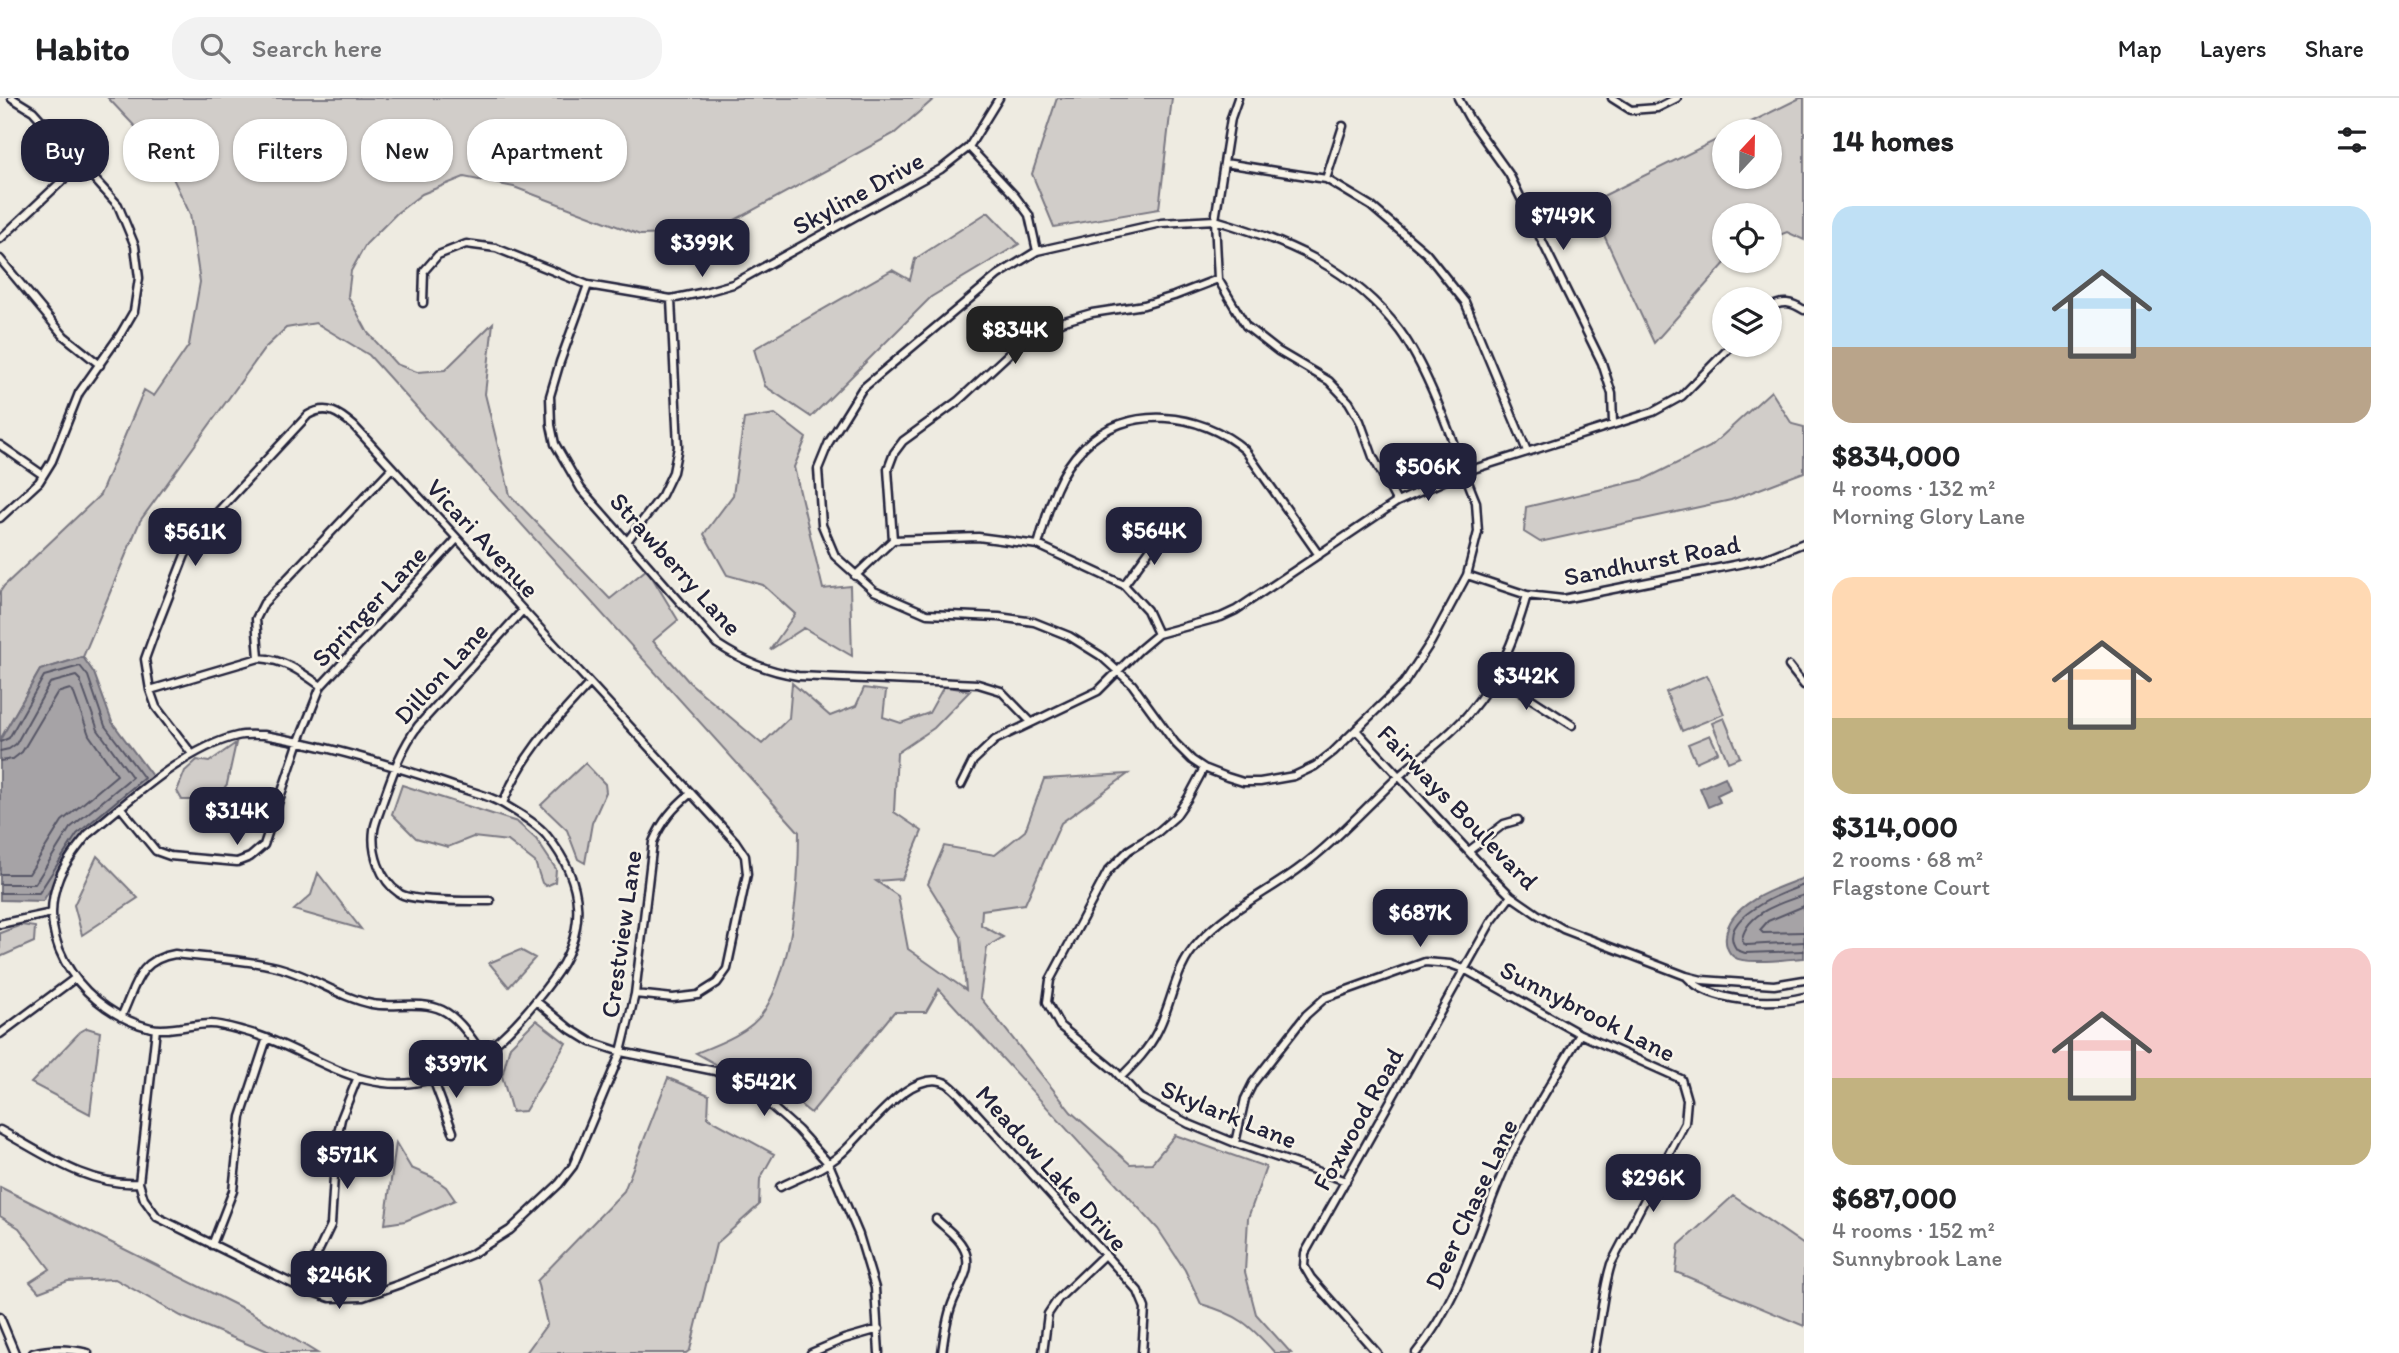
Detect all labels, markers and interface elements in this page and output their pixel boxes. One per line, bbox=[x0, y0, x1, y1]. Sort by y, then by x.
search box bbox=[172, 17, 662, 80]
text: Habito bbox=[35, 29, 130, 68]
icon: search bbox=[196, 29, 234, 67]
text: Search here bbox=[252, 32, 382, 64]
text: Map bbox=[2118, 34, 2162, 63]
text: Layers bbox=[2200, 34, 2267, 63]
text: Share bbox=[2305, 34, 2364, 63]
chip: Buy bbox=[21, 119, 109, 182]
chip: Rent bbox=[123, 119, 219, 182]
chip: Filters bbox=[233, 119, 347, 182]
chip: New bbox=[361, 119, 453, 182]
chip: Apartment bbox=[467, 119, 627, 182]
north arrow bbox=[1712, 119, 1782, 189]
map controls bbox=[1712, 119, 1782, 357]
icon: filters bbox=[2333, 121, 2371, 159]
text: 14 homes bbox=[1832, 122, 1954, 159]
street label: Skyline Drive bbox=[787, 144, 929, 242]
pin: $749K bbox=[1514, 192, 1612, 252]
text: $749K bbox=[1531, 201, 1595, 229]
button: locate bbox=[1712, 203, 1782, 273]
pin: $399K bbox=[653, 220, 751, 279]
text: $399K bbox=[671, 228, 733, 256]
icon: home bbox=[2039, 251, 2165, 377]
button: layers bbox=[1712, 287, 1782, 357]
pin: $834K bbox=[966, 306, 1064, 366]
text: $834K bbox=[982, 315, 1048, 343]
text: $834,000 bbox=[1832, 437, 1961, 474]
pin: $506K bbox=[1379, 444, 1477, 503]
text: $506K bbox=[1396, 452, 1460, 480]
street label: Vicari Avenue bbox=[420, 472, 546, 604]
text: 4 rooms · 132 m² bbox=[1832, 474, 1995, 502]
street label: Strawberry Lane bbox=[603, 486, 749, 642]
text: Morning Glory Lane bbox=[1832, 502, 2025, 530]
pin: $561K bbox=[146, 508, 244, 568]
pin: $564K bbox=[1105, 508, 1203, 567]
text: $564K bbox=[1122, 516, 1186, 544]
text: $561K bbox=[164, 517, 226, 545]
street label: Sandhurst Road bbox=[1561, 527, 1744, 593]
street label: Springer Lane bbox=[305, 539, 433, 673]
street label: Dillon Lane bbox=[387, 615, 495, 731]
icon: home bbox=[2039, 622, 2165, 748]
pin: $342K bbox=[1477, 652, 1575, 712]
text: $342K bbox=[1494, 661, 1558, 689]
street label: Fairways Boulevard bbox=[1371, 718, 1545, 897]
pin: $314K bbox=[188, 788, 286, 847]
text: $314K bbox=[205, 796, 269, 824]
text: $314,000 bbox=[1832, 808, 1958, 845]
text: 2 rooms · 68 m² bbox=[1832, 845, 1983, 873]
street label: Crestview Lane bbox=[593, 848, 649, 1020]
text: Flagstone Court bbox=[1832, 873, 1990, 901]
pin: $687K bbox=[1371, 890, 1469, 949]
text: $687K bbox=[1389, 898, 1451, 926]
street label: Sunnybrook Lane bbox=[1495, 953, 1681, 1069]
icon: home bbox=[2039, 993, 2165, 1119]
pin: $397K bbox=[407, 1040, 505, 1100]
street label: Foxwood Road bbox=[1306, 1041, 1411, 1196]
text: $397K bbox=[425, 1049, 487, 1077]
pin: $542K bbox=[715, 1058, 813, 1118]
text: $542K bbox=[732, 1067, 796, 1095]
street label: Skylark Lane bbox=[1156, 1072, 1302, 1156]
street label: Meadow Lake Drive bbox=[969, 1078, 1135, 1258]
street label: Deer Chase Lane bbox=[1417, 1114, 1525, 1294]
pin: $571K bbox=[298, 1132, 396, 1191]
text: $571K bbox=[317, 1140, 377, 1168]
pin: $296K bbox=[1604, 1154, 1702, 1214]
text: $296K bbox=[1622, 1163, 1684, 1191]
text: $687,000 bbox=[1832, 1179, 1957, 1216]
text: 4 rooms · 152 m² bbox=[1832, 1216, 1995, 1244]
text: Sunnybrook Lane bbox=[1832, 1244, 2002, 1272]
pin: $246K bbox=[290, 1252, 388, 1311]
text: $246K bbox=[307, 1260, 371, 1288]

